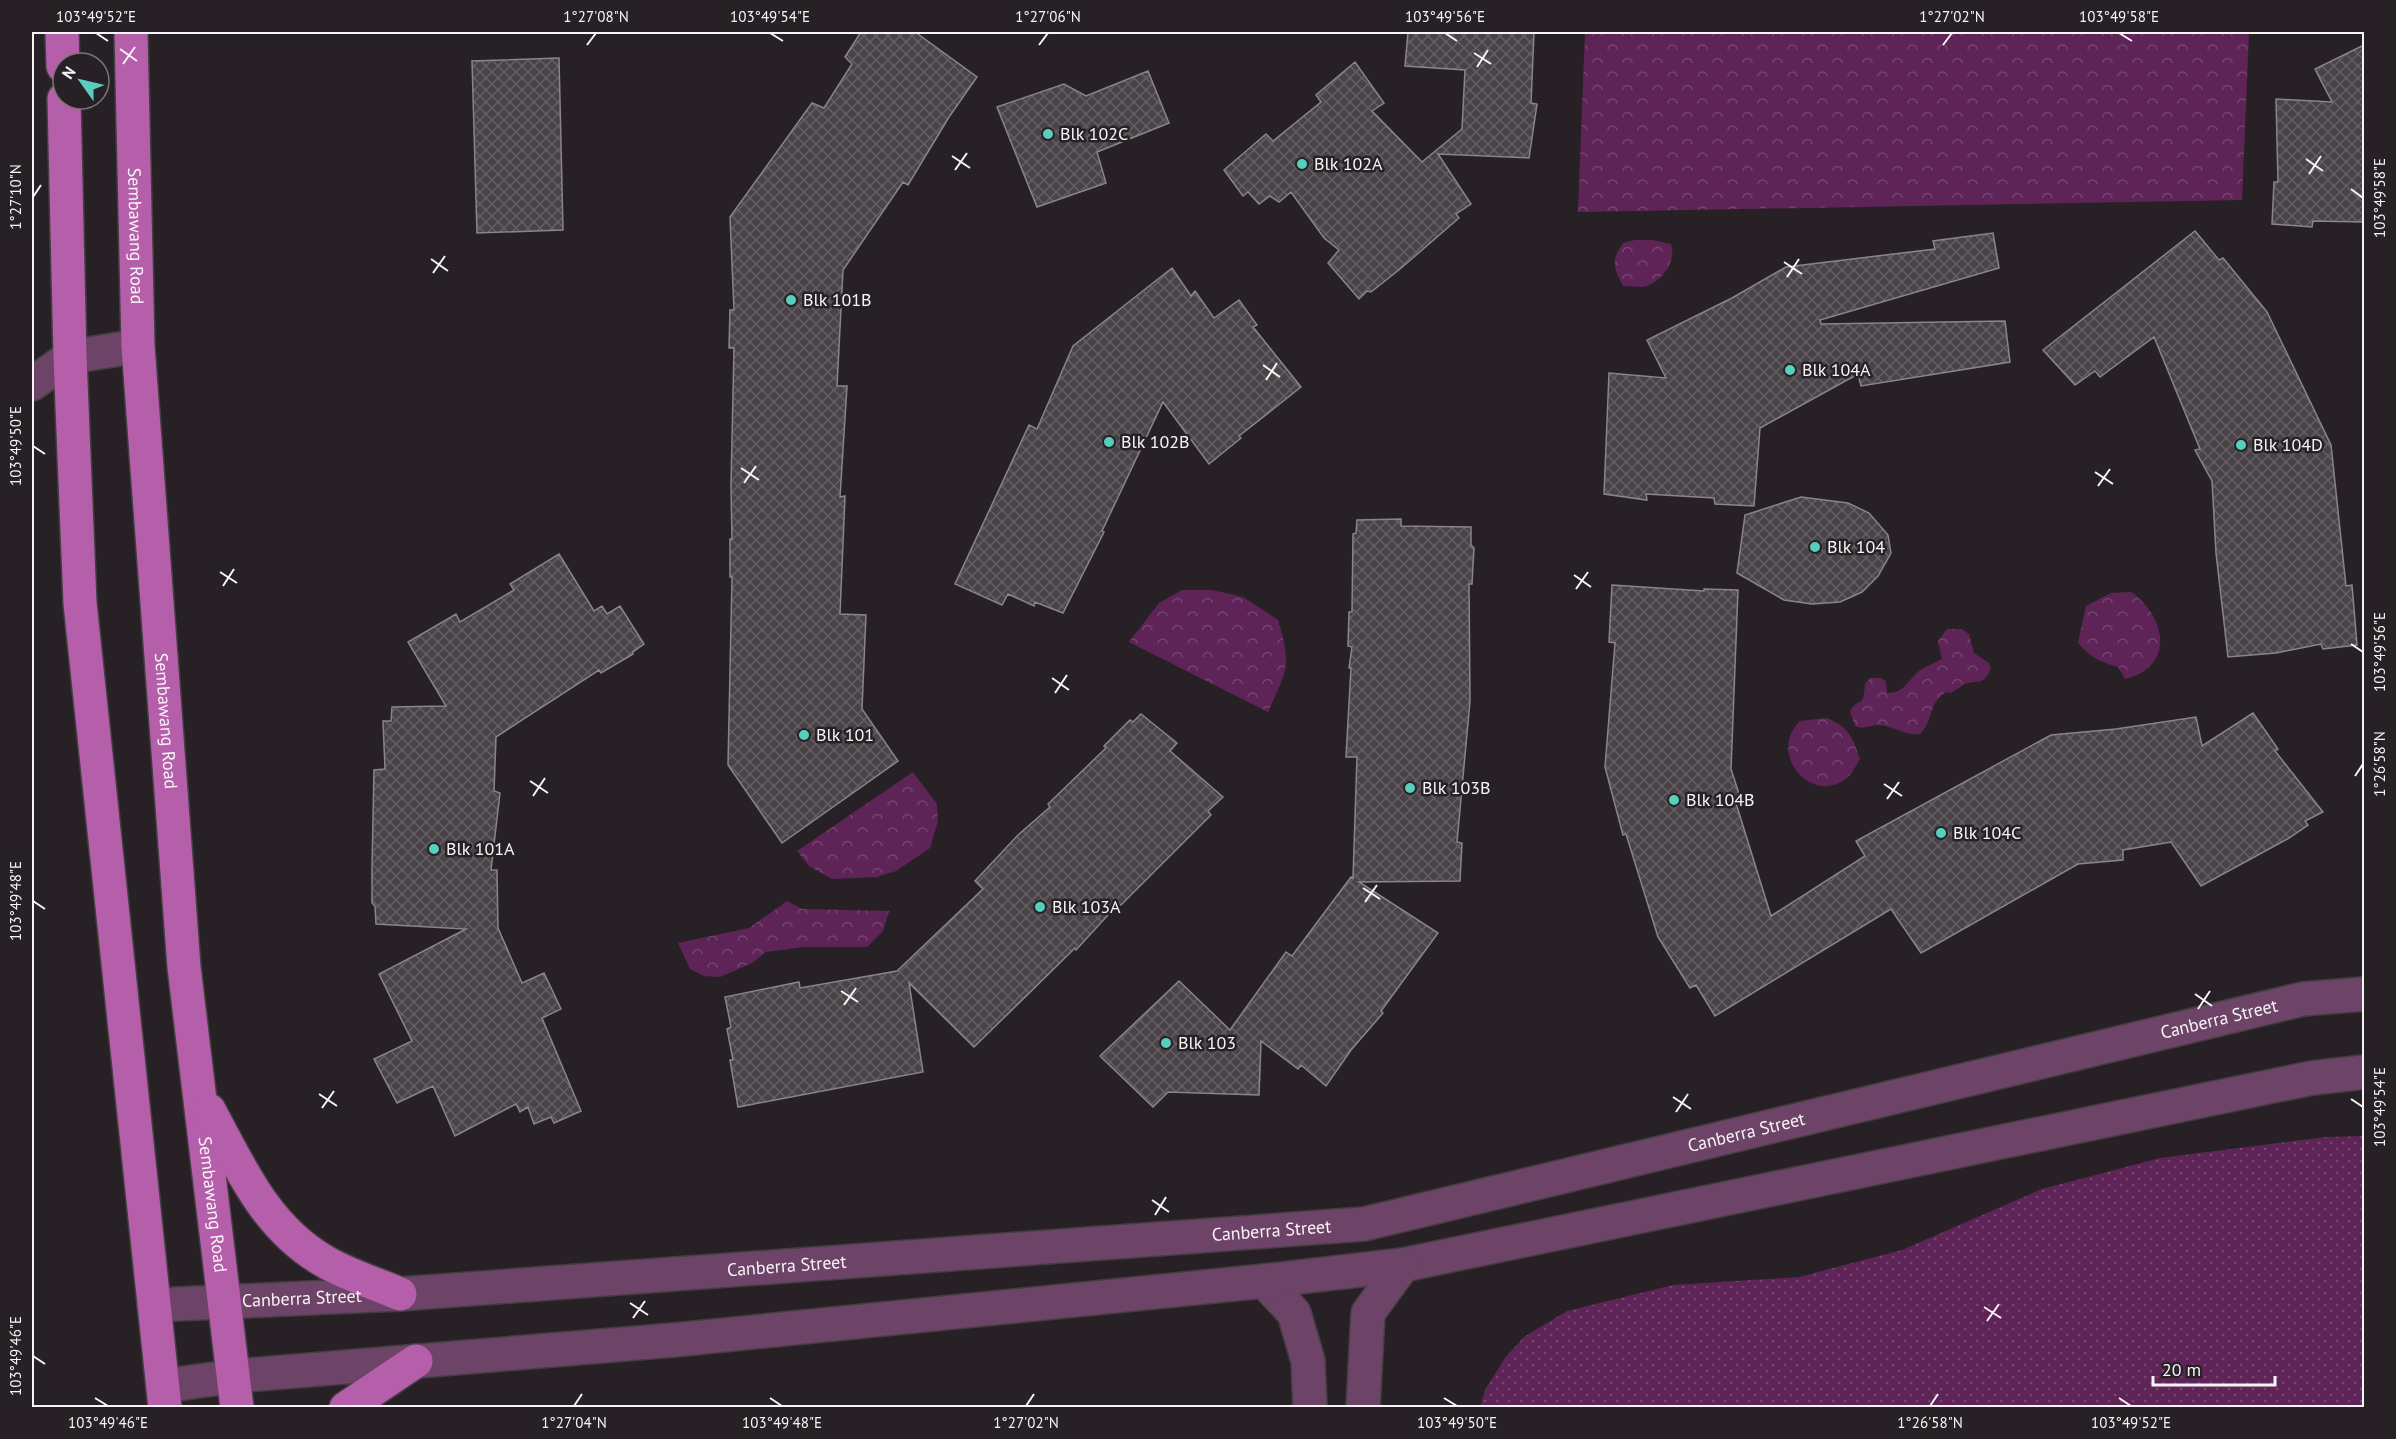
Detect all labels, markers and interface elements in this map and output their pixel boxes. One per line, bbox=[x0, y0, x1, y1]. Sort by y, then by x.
text: 103°49'52"E bbox=[56, 7, 136, 26]
text: 1°27'08"N bbox=[563, 7, 629, 26]
text: 103°49'54"E bbox=[730, 7, 810, 26]
text: 1°27'06"N bbox=[1015, 7, 1081, 26]
text: 103°49'56"E bbox=[1405, 7, 1485, 26]
text: 1°27'02"N bbox=[1919, 7, 1985, 26]
text: 103°49'58"E bbox=[2079, 7, 2159, 26]
north arrow bbox=[51, 51, 111, 111]
text: N bbox=[57, 63, 80, 83]
place label: Blk 102C bbox=[1060, 122, 1128, 145]
marker: Blk 102C bbox=[1041, 127, 1055, 141]
place label: Blk 102A bbox=[1314, 152, 1383, 175]
marker: Blk 102A bbox=[1295, 157, 1309, 171]
text: 103°49'58"E bbox=[2370, 158, 2389, 238]
text: 1°27'10"N bbox=[6, 164, 25, 230]
street label: Sembawang Road bbox=[123, 167, 149, 305]
place label: Blk 101B bbox=[803, 288, 872, 311]
marker: Blk 101B bbox=[784, 293, 798, 307]
place label: Blk 104A bbox=[1802, 358, 1871, 381]
marker: Blk 104A bbox=[1783, 363, 1797, 377]
text: 103°49'50"E bbox=[6, 406, 25, 486]
place label: Blk 102B bbox=[1121, 430, 1190, 453]
place label: Blk 104D bbox=[2253, 433, 2323, 456]
marker: Blk 102B bbox=[1102, 435, 1116, 449]
marker: Blk 104D bbox=[2234, 438, 2248, 452]
place label: Blk 104 bbox=[1827, 535, 1885, 558]
marker: Blk 104 bbox=[1808, 540, 1822, 554]
text: 103°49'56"E bbox=[2370, 612, 2389, 692]
street label: Sembawang Road bbox=[150, 652, 183, 790]
place label: Blk 101 bbox=[816, 723, 874, 746]
marker: Blk 101 bbox=[797, 728, 811, 742]
text: 1°26'58"N bbox=[2370, 731, 2389, 797]
place label: Blk 103B bbox=[1422, 776, 1491, 799]
marker: Blk 103B bbox=[1403, 781, 1417, 795]
place label: Blk 104B bbox=[1686, 788, 1755, 811]
marker: Blk 104B bbox=[1667, 793, 1681, 807]
place label: Blk 104C bbox=[1953, 821, 2021, 844]
marker: Blk 104C bbox=[1934, 826, 1948, 840]
place label: Blk 101A bbox=[446, 837, 515, 860]
marker: Blk 101A bbox=[427, 842, 441, 856]
text: 103°49'48"E bbox=[6, 861, 25, 941]
place label: Blk 103A bbox=[1052, 895, 1121, 918]
marker: Blk 103A bbox=[1033, 900, 1047, 914]
street label: Canberra Street bbox=[2158, 994, 2280, 1044]
place label: Blk 103 bbox=[1178, 1031, 1236, 1054]
marker: Blk 103 bbox=[1159, 1036, 1173, 1050]
text: 103°49'54"E bbox=[2370, 1067, 2389, 1147]
street label: Canberra Street bbox=[1685, 1107, 1807, 1157]
street label: Sembawang Road bbox=[193, 1135, 233, 1274]
street label: Canberra Street bbox=[1211, 1214, 1332, 1246]
street label: Canberra Street bbox=[726, 1250, 847, 1281]
street label: Canberra Street bbox=[242, 1284, 362, 1312]
text: 103°49'46"E bbox=[6, 1316, 25, 1396]
scale bar bbox=[2153, 1349, 2274, 1387]
text: 20 m bbox=[2162, 1358, 2201, 1381]
text: 103°49'46"E bbox=[68, 1413, 148, 1432]
text: 1°27'04"N bbox=[541, 1413, 607, 1432]
text: 103°49'48"E bbox=[742, 1413, 822, 1432]
text: 1°27'02"N bbox=[993, 1413, 1059, 1432]
text: 103°49'50"E bbox=[1417, 1413, 1497, 1432]
text: 1°26'58"N bbox=[1897, 1413, 1963, 1432]
text: 103°49'52"E bbox=[2091, 1413, 2171, 1432]

